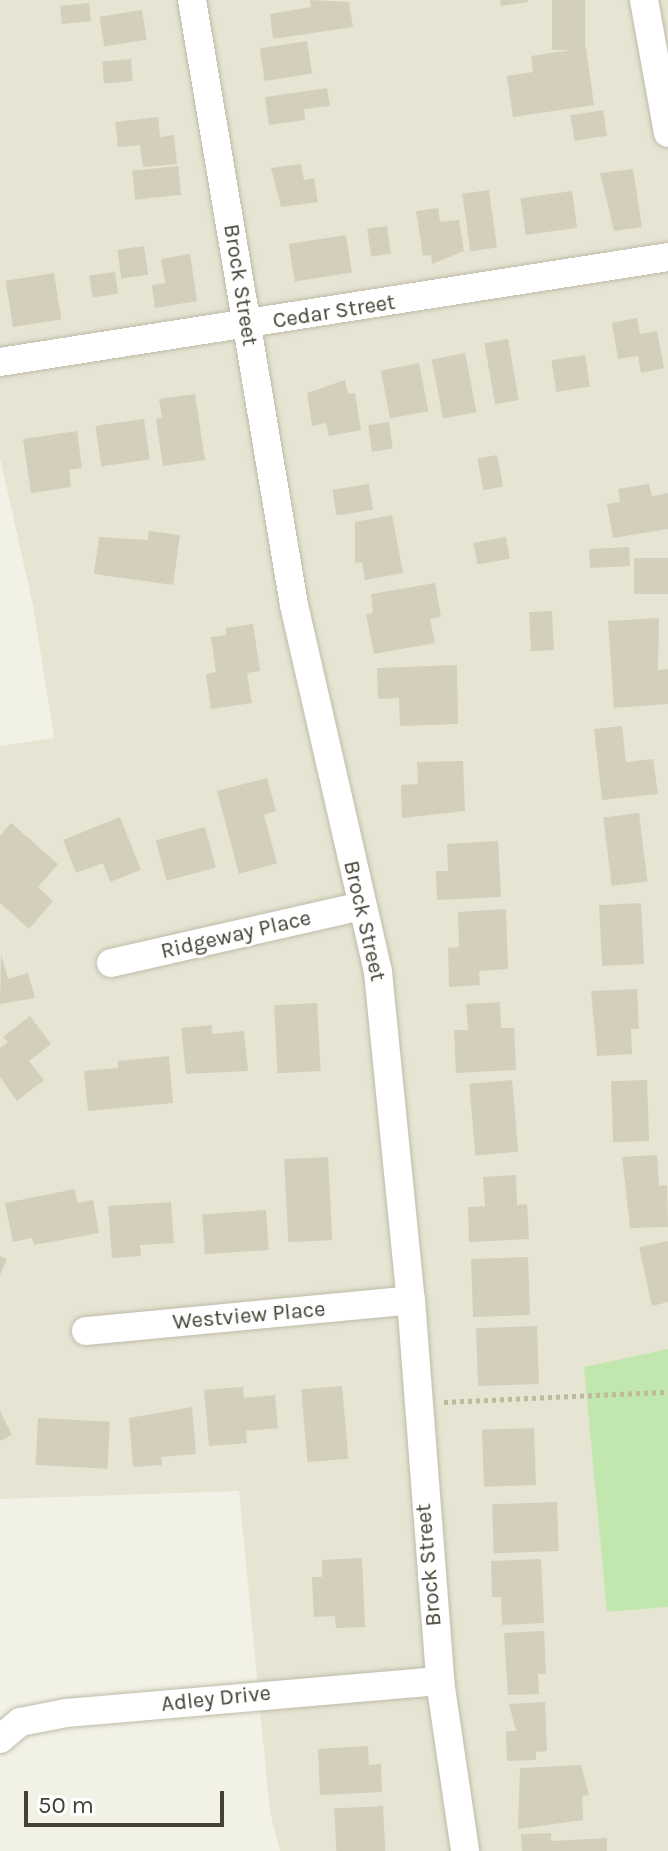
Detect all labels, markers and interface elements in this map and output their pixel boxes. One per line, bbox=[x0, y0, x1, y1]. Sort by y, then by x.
street label: Brock Street bbox=[217, 222, 263, 348]
street label: Cedar Street bbox=[271, 289, 397, 335]
street label: Brock Street bbox=[337, 858, 391, 984]
street label: Ridgeway Place bbox=[158, 905, 314, 965]
street label: Westview Place bbox=[172, 1296, 326, 1336]
street label: Brock Street bbox=[410, 1503, 448, 1627]
street label: Adley Drive bbox=[160, 1680, 272, 1718]
scale bar bbox=[28, 1775, 228, 1825]
text: 50 m bbox=[38, 1791, 94, 1819]

